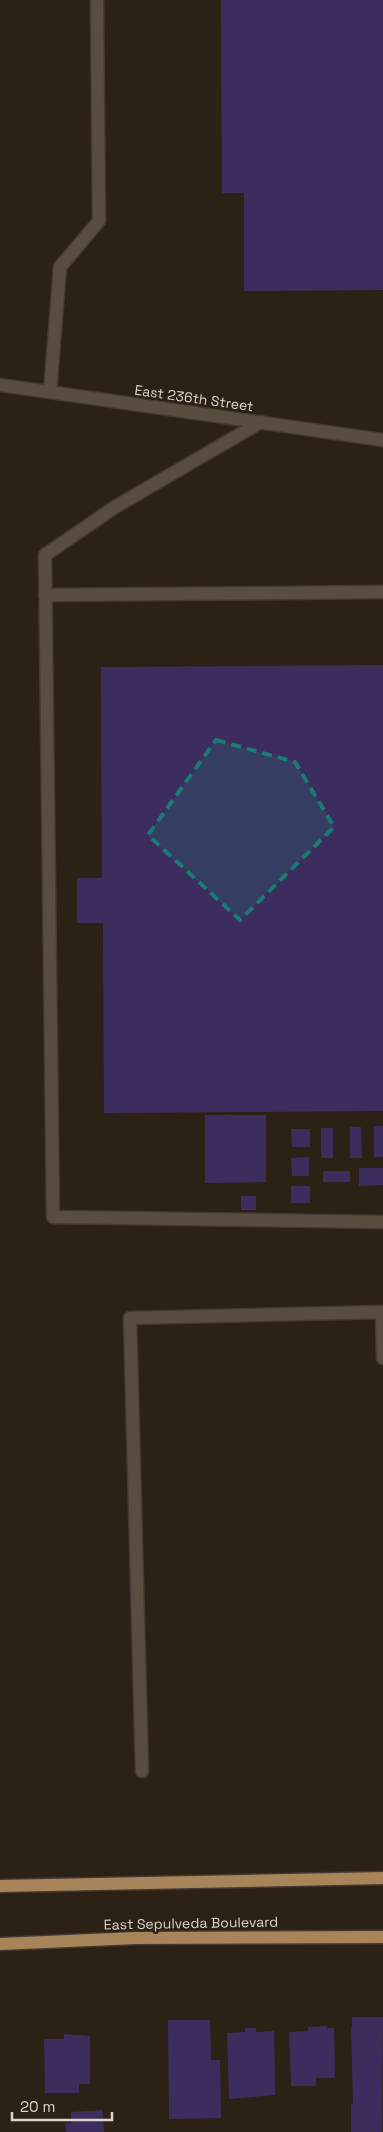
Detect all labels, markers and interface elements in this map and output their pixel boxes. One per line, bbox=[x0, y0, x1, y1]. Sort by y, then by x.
street label: East 236th Street bbox=[133, 381, 255, 415]
street label: East Sepulveda Boulevard bbox=[104, 1912, 278, 1934]
scale bar bbox=[12, 2090, 112, 2122]
text: 20 m bbox=[20, 2097, 55, 2116]

